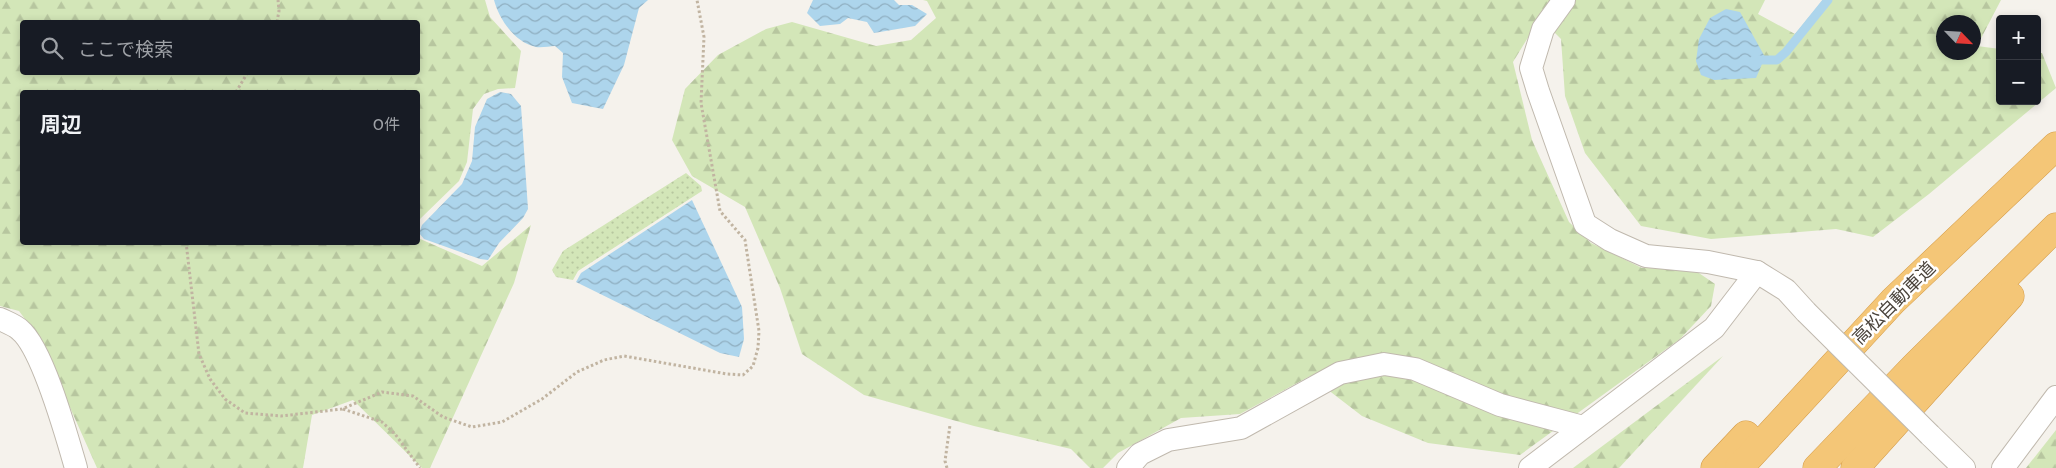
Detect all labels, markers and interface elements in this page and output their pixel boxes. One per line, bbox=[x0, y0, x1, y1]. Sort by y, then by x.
north arrow bbox=[1936, 15, 1981, 60]
map controls bbox=[1996, 15, 2041, 105]
button: + bbox=[1996, 15, 2041, 60]
search box bbox=[20, 20, 420, 75]
icon: search bbox=[38, 34, 66, 62]
text: ここで検索 bbox=[78, 38, 173, 61]
button: − bbox=[1996, 60, 2041, 105]
text: 周辺 bbox=[40, 112, 82, 137]
text: 0件 bbox=[373, 115, 400, 134]
street label: 高松自動車道 bbox=[1848, 257, 1940, 349]

